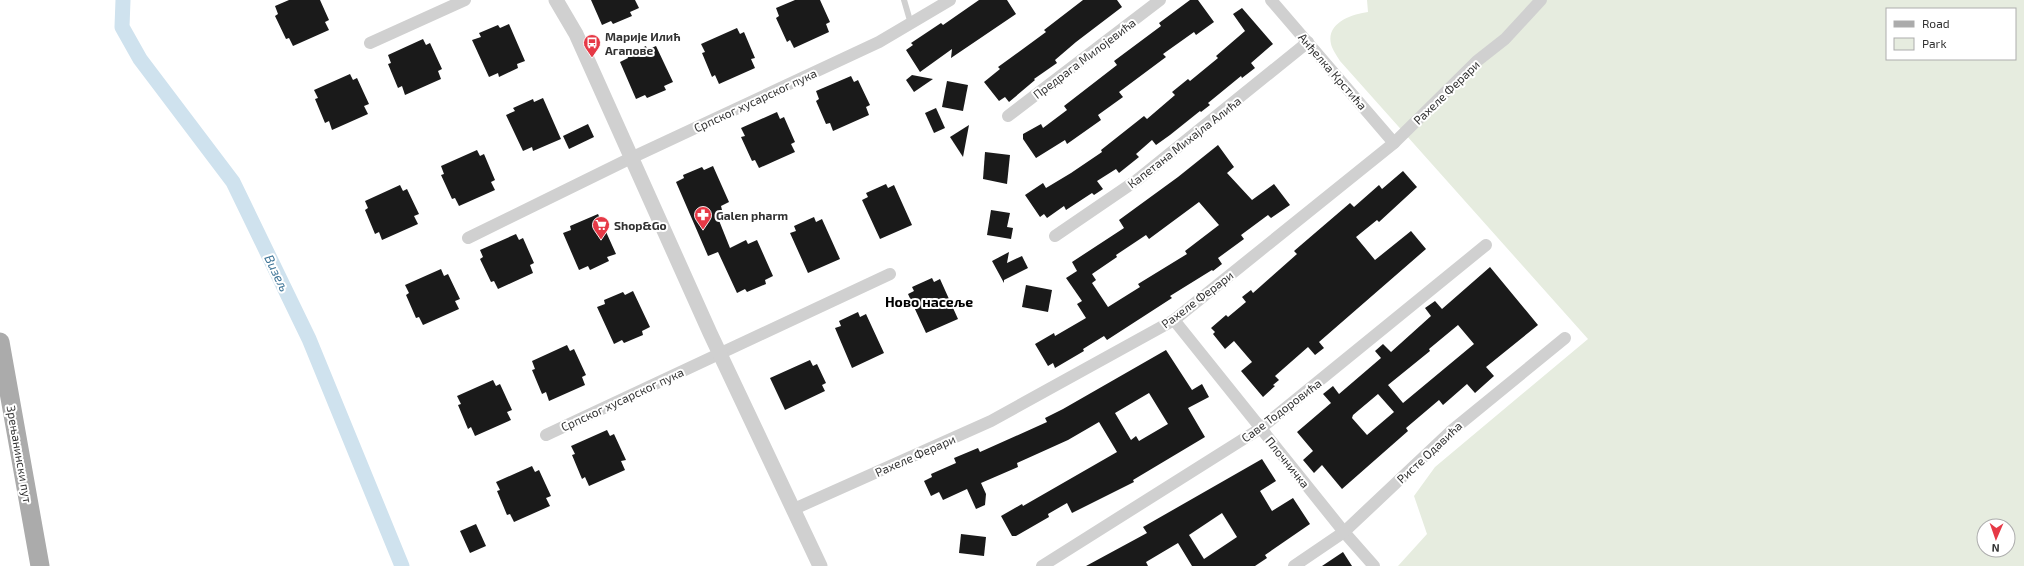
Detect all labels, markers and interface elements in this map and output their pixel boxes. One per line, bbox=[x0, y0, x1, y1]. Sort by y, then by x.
legend bbox=[1886, 8, 2016, 60]
street label: Предрага Милојевића bbox=[1030, 15, 1139, 102]
text: Road bbox=[1922, 16, 1950, 30]
place label: Марије Илић Агапове bbox=[605, 29, 680, 57]
street label: Анђелка Крстића bbox=[1295, 30, 1370, 113]
bus stop icon: Марије Илић Агапове bbox=[582, 33, 602, 58]
text: Park bbox=[1922, 36, 1947, 50]
street label: Рахеле Ферари bbox=[1410, 57, 1482, 127]
street label: Српског хусарског пука bbox=[691, 65, 819, 136]
street label: Капетана Михајла Алића bbox=[1124, 93, 1244, 191]
pharmacy icon: Galen pharm bbox=[693, 205, 713, 230]
place label: Galen pharm bbox=[716, 208, 788, 222]
supermarket icon: Shop&Go bbox=[591, 215, 611, 240]
place label: Shop&Go bbox=[614, 218, 667, 232]
water label: Визељ bbox=[261, 252, 293, 294]
street label: Рахеле Ферари bbox=[1158, 267, 1236, 331]
district label: Ново насеље bbox=[885, 293, 973, 310]
street label: Српског хусарског пука bbox=[558, 364, 686, 435]
street label: Саве Тодоровића bbox=[1238, 375, 1324, 445]
street label: Зрењанински пут bbox=[4, 404, 35, 504]
street label: Ристе Одавића bbox=[1394, 418, 1464, 486]
street label: Рахеле Ферари bbox=[873, 431, 957, 479]
street label: Плочничка bbox=[1263, 434, 1313, 490]
north arrow bbox=[1976, 518, 2016, 558]
text: N bbox=[1991, 542, 2000, 555]

